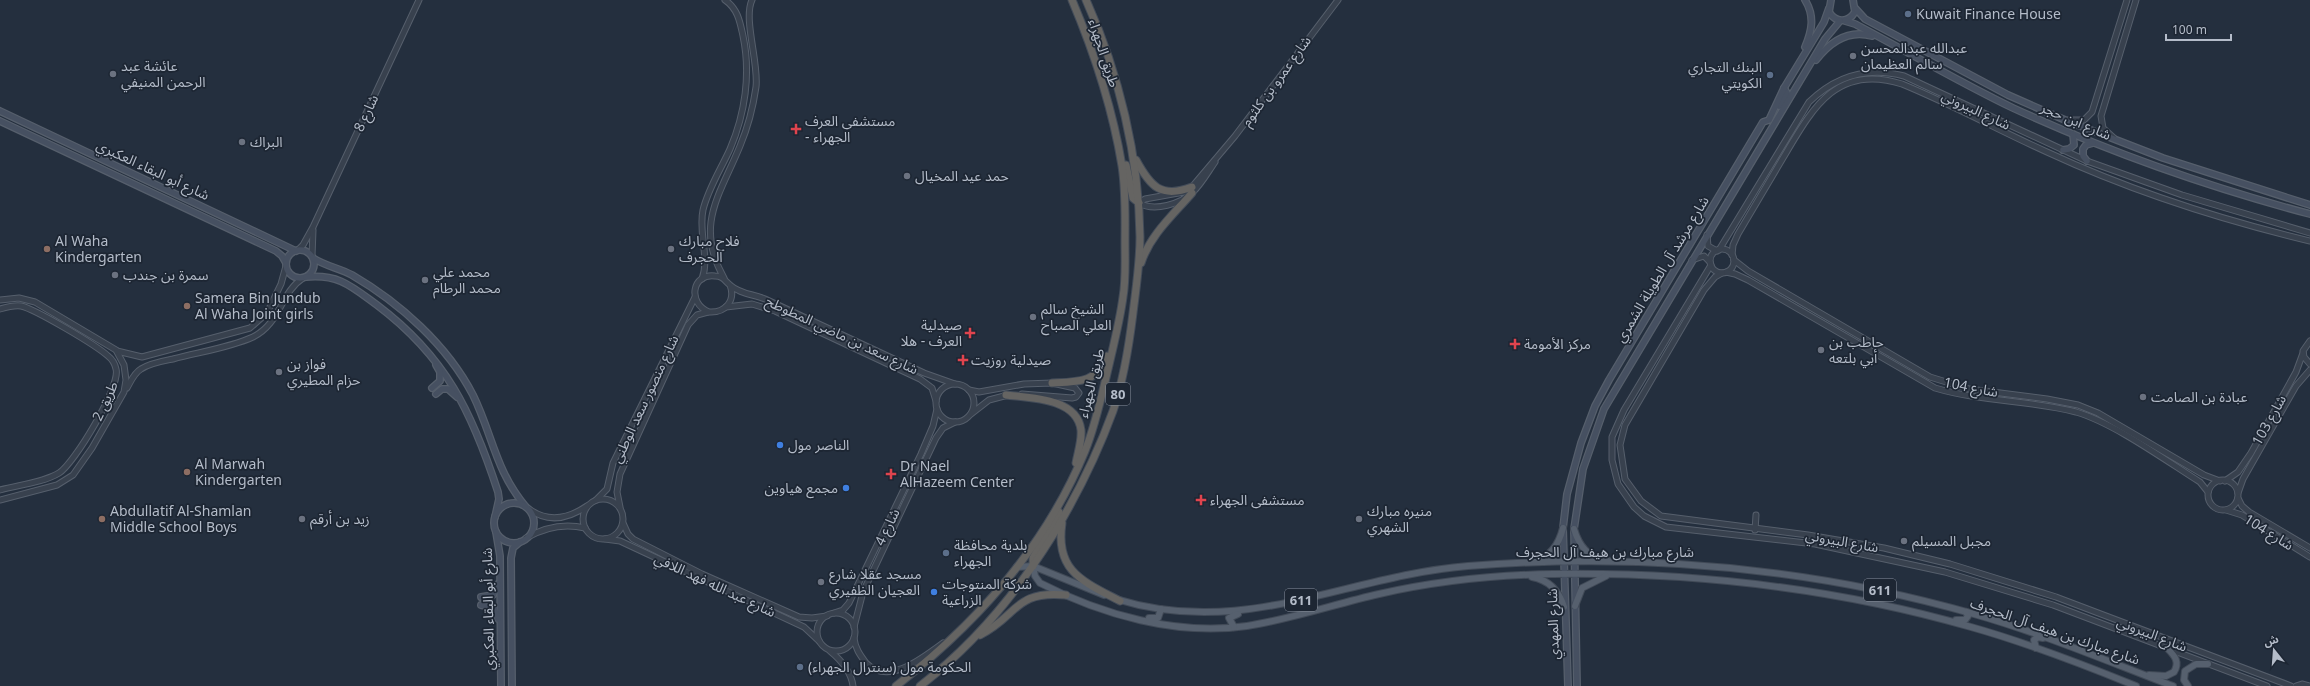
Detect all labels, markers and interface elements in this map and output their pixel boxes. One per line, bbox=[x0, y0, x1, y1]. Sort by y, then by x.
place label: Kuwait Finance House bbox=[1916, 4, 2061, 23]
marker: Kuwait Finance House bbox=[1903, 9, 1913, 19]
street label: طريق الجهراء bbox=[1084, 16, 1124, 90]
scale bar bbox=[2166, 16, 2231, 42]
text: 100 m bbox=[2172, 21, 2207, 38]
street label: شارع عمرو بن كلثوم bbox=[1236, 32, 1317, 131]
place label: عبدالله عبدالمحسن سالم العظيمان bbox=[1861, 38, 1967, 75]
marker: عبدالله عبدالمحسن سالم العظيمان bbox=[1848, 51, 1858, 61]
place label: عائشة عبد الرحمن المنيفي bbox=[121, 56, 205, 93]
place label: البنك التجاري الكويتي bbox=[1688, 57, 1762, 94]
marker: عائشة عبد الرحمن المنيفي bbox=[108, 69, 118, 79]
marker: البنك التجاري الكويتي bbox=[1765, 70, 1775, 80]
street label: شارع البيروني bbox=[1938, 85, 2014, 136]
street label: شارع 8 bbox=[349, 91, 384, 135]
street label: شارع ابن حجر bbox=[2036, 97, 2114, 146]
place label: مستشفى العرف - الجهراء bbox=[805, 111, 895, 146]
marker: مستشفى العرف - الجهراء bbox=[790, 123, 802, 135]
place label: البراك bbox=[250, 132, 283, 151]
street label: شارع أبو البقاء العكبري bbox=[93, 135, 213, 206]
marker: البراك bbox=[237, 137, 247, 147]
place label: حمد عيد المخيال bbox=[915, 166, 1009, 185]
marker: حمد عيد المخيال bbox=[902, 171, 912, 181]
street label: شارع مرشد آل الطويلة الشمري bbox=[1610, 192, 1715, 347]
place label: Al Waha Kindergarten bbox=[55, 231, 142, 266]
place label: فلاح مبارك الحجرف bbox=[679, 231, 740, 266]
marker: Al Waha Kindergarten bbox=[42, 244, 52, 254]
marker: فلاح مبارك الحجرف bbox=[666, 244, 676, 254]
place label: محمد علي محمد الرطام bbox=[433, 262, 501, 299]
place label: سمرة بن جندب bbox=[123, 265, 208, 284]
marker: سمرة بن جندب bbox=[110, 270, 120, 280]
marker: محمد علي محمد الرطام bbox=[420, 275, 430, 285]
place label: Samera Bin Jundub Al Waha Joint girls bbox=[195, 288, 321, 323]
street label: شارع سعد بن ماضي المطوطح bbox=[762, 291, 922, 380]
place label: الشيخ سالم العلي الصباح bbox=[1041, 299, 1112, 336]
marker: Samera Bin Jundub Al Waha Joint girls bbox=[182, 301, 192, 311]
marker: الشيخ سالم العلي الصباح bbox=[1028, 312, 1038, 322]
place label: صيدلية العرف - هلا bbox=[901, 315, 962, 350]
marker: صيدلية العرف - هلا bbox=[965, 328, 975, 338]
street label: شارع منصور سعد الوطني bbox=[607, 332, 685, 467]
place label: حاطب بن أبي بلتعه bbox=[1829, 332, 1884, 369]
place label: مركز الأمومة bbox=[1524, 334, 1591, 353]
marker: مركز الأمومة bbox=[1509, 338, 1521, 350]
marker: حاطب بن أبي بلتعه bbox=[1816, 345, 1826, 355]
street label: طريق الجهراء bbox=[1073, 346, 1109, 420]
place label: صيدلية روزيت bbox=[971, 350, 1052, 369]
place label: فواز بن حزام المطيري bbox=[287, 354, 361, 391]
marker: صيدلية روزيت bbox=[958, 355, 968, 365]
marker: فواز بن حزام المطيري bbox=[274, 367, 284, 377]
street label: شارع 104 bbox=[1942, 372, 2000, 403]
street label: طريق 2 bbox=[87, 378, 123, 424]
road number: 80 bbox=[1106, 383, 1130, 405]
place label: عبادة بن الصامت bbox=[2151, 387, 2248, 406]
street label: شارع 103 bbox=[2247, 391, 2292, 449]
marker: عبادة بن الصامت bbox=[2138, 392, 2148, 402]
place label: الناصر مول bbox=[788, 435, 849, 454]
marker: الناصر مول bbox=[775, 440, 785, 450]
place label: Al Marwah Kindergarten bbox=[195, 454, 282, 489]
place label: Dr Nael AlHazeem Center bbox=[900, 456, 1014, 491]
marker: Al Marwah Kindergarten bbox=[182, 467, 192, 477]
marker: Dr Nael AlHazeem Center bbox=[885, 468, 897, 480]
place label: مجمع هياوين bbox=[765, 478, 838, 499]
marker: مجمع هياوين bbox=[841, 483, 851, 493]
place label: مستشفى الجهراء bbox=[1210, 490, 1305, 509]
marker: مستشفى الجهراء bbox=[1195, 494, 1207, 506]
place label: Abdullatif Al-Shamlan Middle School Boys bbox=[110, 501, 251, 536]
place label: منيره مبارك الشهري bbox=[1367, 501, 1432, 538]
street label: شارع 4 bbox=[869, 505, 905, 549]
place label: زيد بن أرقم bbox=[310, 509, 370, 530]
street label: شارع 104 bbox=[2240, 509, 2298, 556]
marker: Abdullatif Al-Shamlan Middle School Boys bbox=[97, 514, 107, 524]
marker: زيد بن أرقم bbox=[297, 514, 307, 524]
marker: منيره مبارك الشهري bbox=[1354, 514, 1364, 524]
street label: شارع البيروني bbox=[1804, 525, 1880, 558]
place label: مجبل المسيلم bbox=[1912, 531, 1991, 552]
place label: بلدية محافظة الجهراء bbox=[954, 535, 1028, 570]
marker: مجبل المسيلم bbox=[1899, 536, 1909, 546]
street label: شارع مبارك بن هيف آل الحجرف bbox=[1516, 542, 1694, 563]
street label: شارع أبو البقاء العكبري bbox=[477, 547, 500, 671]
street label: شارع عبد الله فهد اللافي bbox=[651, 548, 779, 623]
marker: بلدية محافظة الجهراء bbox=[941, 548, 951, 558]
place label: مسجد عقلا شارع العجيان الظفيري bbox=[829, 564, 922, 601]
place label: شركة المنتوجات الزراعية bbox=[942, 574, 1032, 609]
marker: مسجد عقلا شارع العجيان الظفيري bbox=[816, 577, 826, 587]
road number: 611 bbox=[1864, 579, 1896, 601]
marker: شركة المنتوجات الزراعية bbox=[929, 587, 939, 597]
street label: شارع المهدي bbox=[1542, 588, 1565, 660]
road number: 611 bbox=[1285, 589, 1317, 611]
street label: شارع مبارك بن هيف آل الحجرف bbox=[1967, 593, 2143, 670]
street label: شارع البيروني bbox=[2114, 611, 2190, 658]
north arrow bbox=[2254, 630, 2294, 670]
text: ش bbox=[2262, 631, 2280, 649]
place label: الحكومة مول (سنترال الجهراء) bbox=[808, 657, 971, 676]
marker: الحكومة مول (سنترال الجهراء) bbox=[795, 662, 805, 672]

